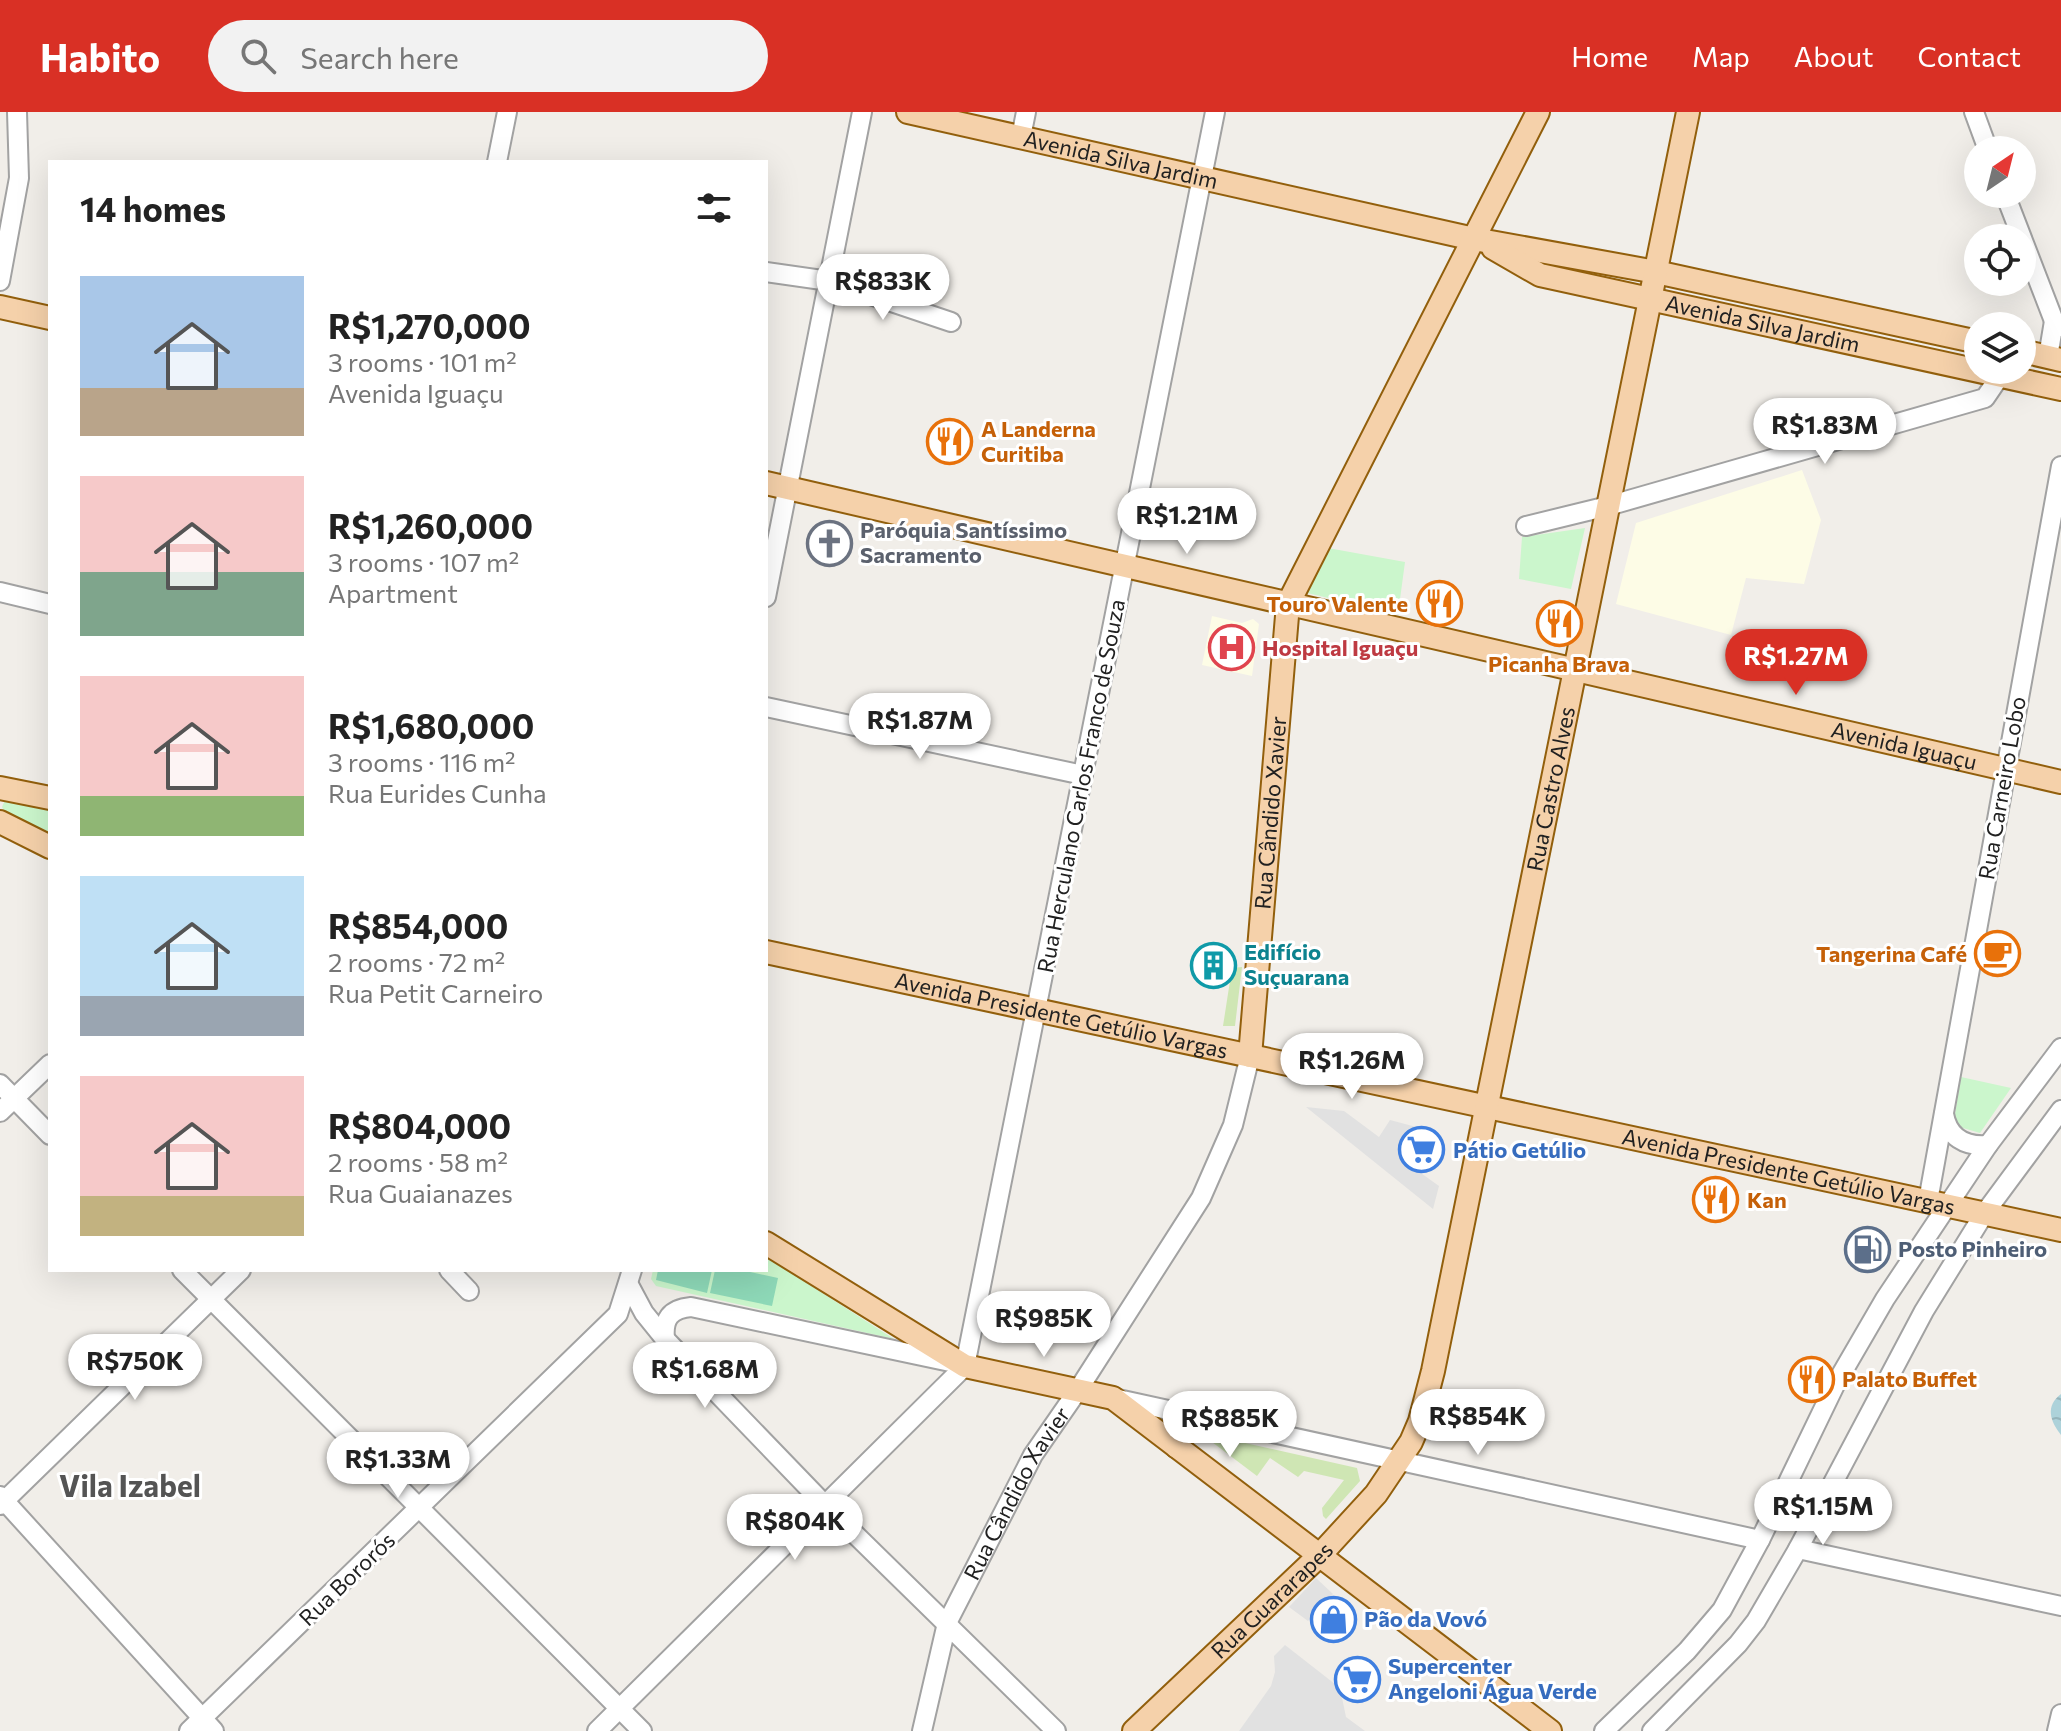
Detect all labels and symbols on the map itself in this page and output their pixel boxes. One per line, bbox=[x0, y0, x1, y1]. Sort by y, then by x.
street label: Avenida Silva Jardim bbox=[1021, 124, 1221, 194]
north arrow bbox=[1964, 136, 2036, 208]
pin: R$833K bbox=[818, 254, 948, 322]
street label: Avenida Silva Jardim bbox=[1663, 289, 1862, 358]
pin: R$1.83M bbox=[1751, 398, 1899, 466]
place label: A Landerna Curitiba bbox=[981, 415, 1096, 467]
restaurant icon: A Landerna Curitiba bbox=[926, 418, 974, 466]
pin: R$1.21M bbox=[1113, 488, 1261, 556]
place label: Paróquia Santíssimo Sacramento bbox=[860, 516, 1067, 568]
church icon: Paróquia Santíssimo Sacramento bbox=[805, 519, 853, 567]
restaurant icon: Touro Valente bbox=[1415, 580, 1463, 628]
place label: Touro Valente bbox=[1267, 590, 1408, 617]
street label: Rua Herculano Carlos Franco de Souza bbox=[1031, 597, 1130, 975]
restaurant icon: Picanha Brava bbox=[1535, 599, 1583, 647]
hospital icon: Hospital Iguaçu bbox=[1207, 624, 1255, 672]
pin: R$1.27M bbox=[1722, 629, 1870, 697]
place label: Hospital Iguaçu bbox=[1262, 634, 1418, 661]
place label: Picanha Brava bbox=[1488, 650, 1630, 677]
pin: R$1.87M bbox=[846, 693, 994, 761]
street label: Rua Carneiro Lobo bbox=[1972, 694, 2031, 882]
street label: Rua Castro Alves bbox=[1521, 704, 1580, 873]
street label: Rua Cândido Xavier bbox=[1248, 715, 1292, 911]
street label: Avenida Iguaçu bbox=[1829, 715, 1980, 775]
cafe icon: Tangerina Café bbox=[1974, 930, 2022, 978]
place label: Edifício Suçuarana bbox=[1244, 938, 1349, 990]
place label: Tangerina Café bbox=[1816, 940, 1967, 967]
building icon: Edifício Suçuarana bbox=[1189, 941, 1237, 989]
street label: Avenida Presidente Getúlio Vargas bbox=[892, 966, 1230, 1064]
pin: R$1.26M bbox=[1278, 1033, 1426, 1101]
street label: Avenida Presidente Getúlio Vargas bbox=[1620, 1122, 1958, 1220]
supermarket icon: Pátio Getúlio bbox=[1398, 1126, 1446, 1174]
place label: Pátio Getúlio bbox=[1453, 1136, 1586, 1163]
restaurant icon: Kan bbox=[1692, 1176, 1740, 1224]
place label: Kan bbox=[1747, 1186, 1787, 1213]
fuel station icon: Posto Pinheiro bbox=[1843, 1225, 1891, 1273]
place label: Posto Pinheiro bbox=[1898, 1235, 2047, 1262]
pin: R$985K bbox=[979, 1291, 1109, 1359]
pin: R$750K bbox=[70, 1334, 200, 1402]
pin: R$1.68M bbox=[631, 1342, 779, 1410]
restaurant icon: Palato Buffet bbox=[1787, 1355, 1835, 1403]
place label: Palato Buffet bbox=[1842, 1365, 1977, 1392]
pin: R$854K bbox=[1413, 1389, 1543, 1457]
pin: R$885K bbox=[1165, 1391, 1295, 1459]
street label: Rua Cândido Xavier bbox=[957, 1401, 1075, 1584]
pin: R$1.33M bbox=[324, 1432, 472, 1500]
district label: Vila Izabel bbox=[59, 1466, 201, 1503]
pin: R$1.15M bbox=[1749, 1479, 1897, 1547]
pin: R$804K bbox=[730, 1494, 860, 1562]
street label: Rua Bororós bbox=[293, 1526, 400, 1631]
street label: Rua Guararapes bbox=[1205, 1536, 1338, 1664]
shop icon: Pão da Vovó bbox=[1309, 1595, 1357, 1643]
place label: Pão da Vovó bbox=[1364, 1605, 1487, 1632]
place label: Supercenter Angeloni Água Verde bbox=[1388, 1652, 1597, 1704]
supermarket icon: Supercenter Angeloni Água Verde bbox=[1333, 1655, 1381, 1703]

